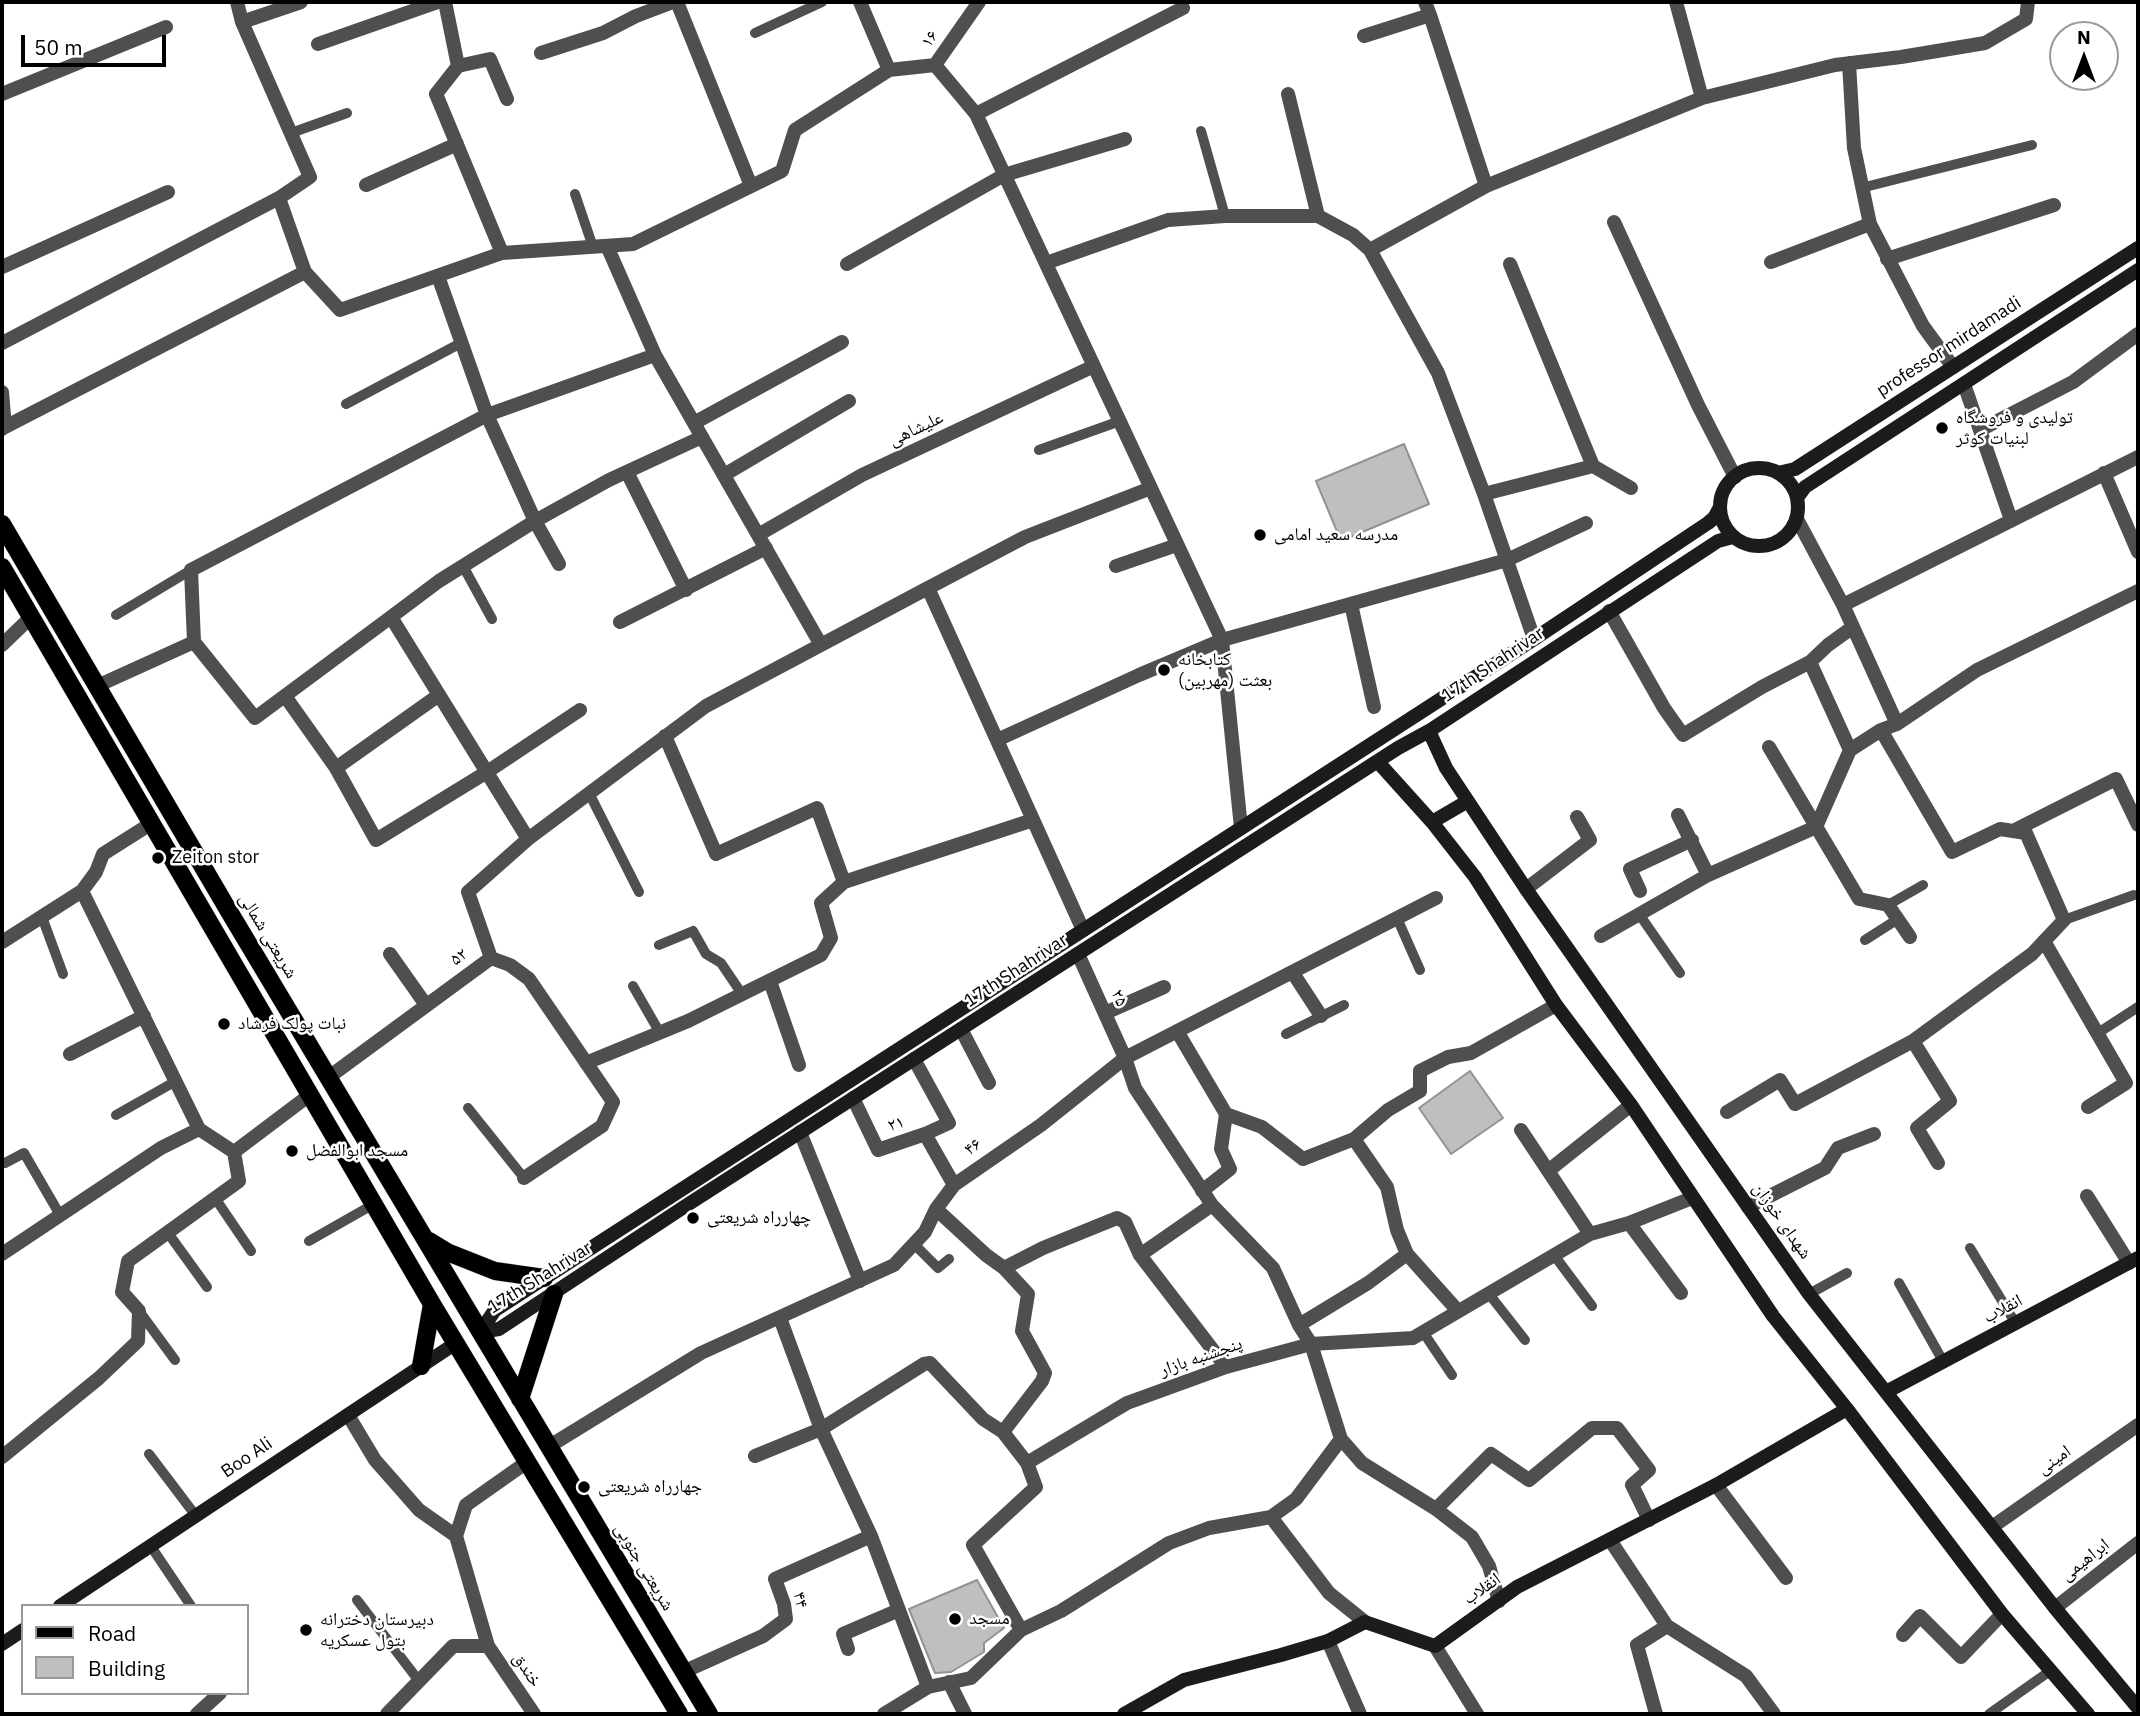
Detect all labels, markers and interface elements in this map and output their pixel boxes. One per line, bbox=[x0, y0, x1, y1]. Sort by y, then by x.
scale bar bbox=[24, 21, 170, 65]
north arrow bbox=[2049, 21, 2119, 91]
text: N bbox=[2077, 25, 2091, 49]
street label: ۱۶ bbox=[917, 26, 943, 52]
text: 50 m bbox=[34, 33, 83, 61]
street label: professor mirdamadi bbox=[1873, 292, 2025, 402]
street label: علیشاهی bbox=[885, 407, 947, 451]
place label: تولیدی و فروشگاه لبنیات کوثر bbox=[1956, 407, 2073, 450]
marker: تولیدی و فروشگاه لبنیات کوثر bbox=[1934, 420, 1950, 436]
place label: مدرسه سعید امامی bbox=[1274, 524, 1398, 546]
marker: مدرسه سعید امامی bbox=[1252, 527, 1268, 543]
street label: 17th Shahrivar bbox=[1438, 623, 1548, 707]
place label: کتابخانه بعثت (مهربین) bbox=[1178, 649, 1272, 692]
marker: کتابخانه بعثت (مهربین) bbox=[1156, 662, 1172, 678]
place label: Zeiton stor bbox=[172, 847, 259, 869]
marker: Zeiton stor bbox=[150, 850, 166, 866]
street label: شریعتی شمالی bbox=[234, 889, 302, 983]
street label: 17th Shahrivar bbox=[960, 930, 1072, 1012]
street label: ۵۲ bbox=[446, 944, 472, 970]
street label: ۲۵ bbox=[1106, 986, 1132, 1010]
place label: نبات پولک فرشاد bbox=[238, 1013, 346, 1035]
marker: نبات پولک فرشاد bbox=[216, 1016, 232, 1032]
street label: ۲۱ bbox=[885, 1111, 907, 1137]
street label: ۴۶ bbox=[960, 1134, 986, 1160]
place label: مسجد ابوالفضل bbox=[306, 1140, 408, 1162]
marker: مسجد ابوالفضل bbox=[284, 1143, 300, 1159]
street label: شهدای خوزان bbox=[1748, 1179, 1816, 1263]
place label: چهارراه شریعتی bbox=[707, 1207, 811, 1229]
marker: چهارراه شریعتی bbox=[685, 1210, 701, 1226]
street label: 17th Shahrivar bbox=[484, 1237, 596, 1319]
street label: انقلاب bbox=[1980, 1290, 2026, 1328]
street label: پنجشنبه بازار bbox=[1157, 1333, 1245, 1381]
street label: Boo Ali bbox=[217, 1433, 277, 1483]
street label: امینی bbox=[2033, 1441, 2075, 1479]
place label: جهارراه شریعتی bbox=[598, 1476, 702, 1498]
marker: جهارراه شریعتی bbox=[576, 1479, 592, 1495]
street label: شریعتی جنوبی bbox=[609, 1519, 679, 1615]
street label: ابراهیمی bbox=[2056, 1534, 2114, 1586]
street label: انقلاب bbox=[1459, 1568, 1505, 1610]
street label: ۴۴ bbox=[788, 1590, 812, 1610]
legend bbox=[21, 1604, 248, 1695]
place label: مسجد bbox=[969, 1608, 1010, 1630]
place label: دبیرستان دخترانه بتول عسکریه bbox=[320, 1609, 434, 1652]
marker: مسجد bbox=[947, 1611, 963, 1627]
text: Road bbox=[88, 1619, 136, 1647]
marker: دبیرستان دخترانه بتول عسکریه bbox=[298, 1622, 314, 1638]
street label: خندق bbox=[508, 1649, 546, 1691]
text: Building bbox=[88, 1654, 165, 1682]

